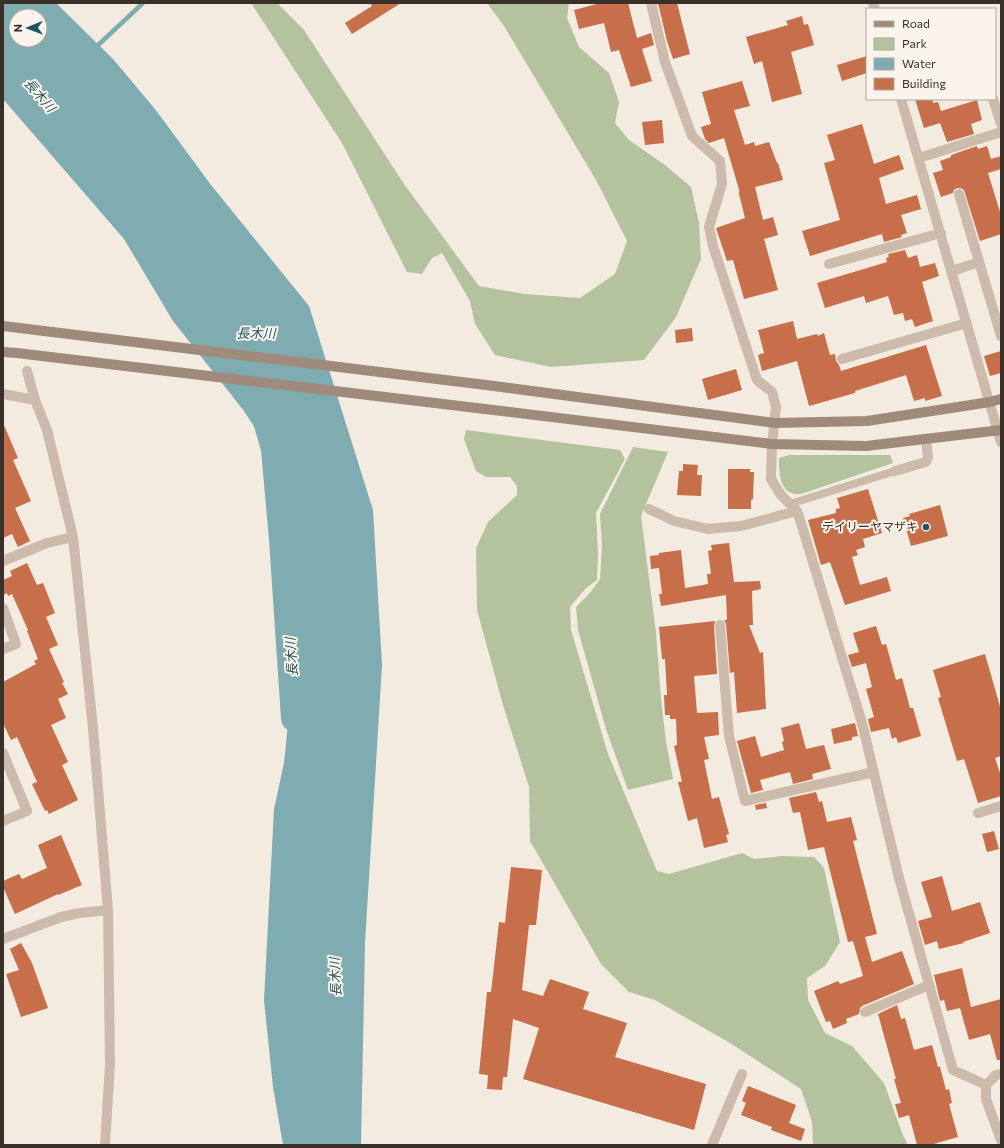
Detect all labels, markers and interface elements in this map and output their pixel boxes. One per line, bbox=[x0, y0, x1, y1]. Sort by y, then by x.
north arrow bbox=[8, 8, 48, 48]
legend bbox=[866, 8, 996, 100]
text: Road bbox=[902, 16, 930, 30]
text: N bbox=[11, 24, 24, 32]
text: Park bbox=[902, 36, 928, 50]
text: Water bbox=[902, 56, 936, 70]
water label: 長木川 bbox=[21, 75, 60, 116]
text: Building bbox=[902, 76, 946, 90]
water label: 長木川 bbox=[236, 325, 277, 341]
place label: デイリーヤマザキ bbox=[822, 519, 918, 533]
marker: デイリーヤマザキ bbox=[921, 522, 931, 532]
water label: 長木川 bbox=[282, 635, 300, 677]
water label: 長木川 bbox=[326, 955, 344, 997]

